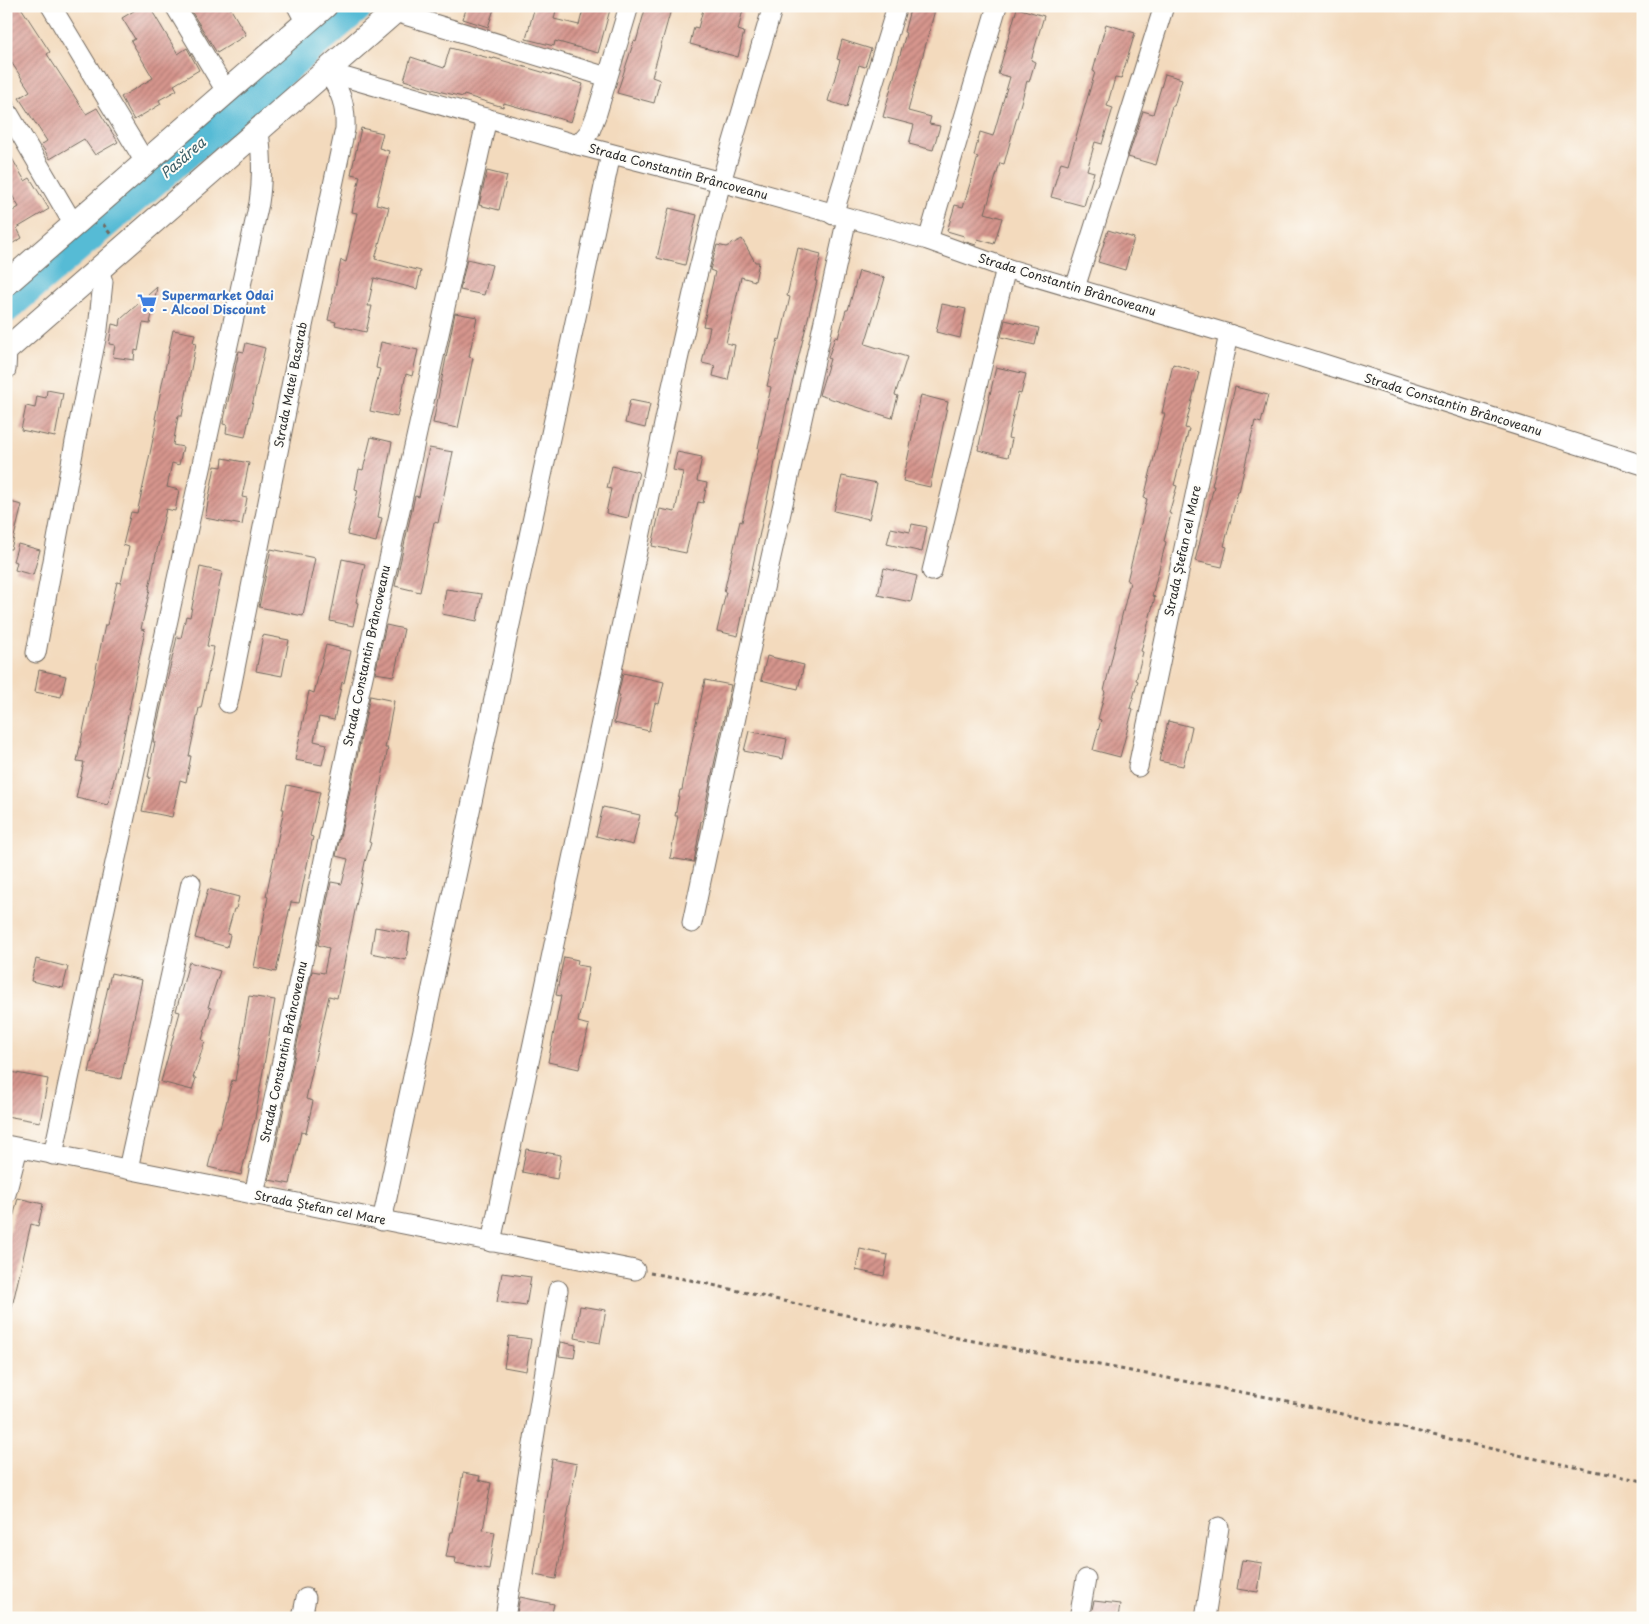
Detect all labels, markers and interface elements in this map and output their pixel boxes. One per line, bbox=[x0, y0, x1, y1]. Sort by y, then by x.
water label: Pasărea bbox=[156, 131, 211, 183]
street label: Strada Constantin Brâncoveanu bbox=[587, 138, 770, 204]
street label: Strada Constantin Brâncoveanu bbox=[976, 248, 1158, 320]
place label: Supermarket Odai - Alcool Discount bbox=[162, 286, 274, 318]
supermarket icon: Supermarket Odai - Alcool Discount bbox=[136, 292, 158, 314]
street label: Strada Matei Basarab bbox=[269, 320, 311, 449]
street label: Strada Constantin Brâncoveanu bbox=[1362, 368, 1544, 440]
street label: Strada Ștefan cel Mare bbox=[1159, 484, 1205, 618]
street label: Strada Constantin Brâncoveanu bbox=[338, 563, 394, 748]
street label: Strada Constantin Brâncoveanu bbox=[255, 959, 311, 1144]
street label: Strada Ștefan cel Mare bbox=[253, 1185, 388, 1229]

